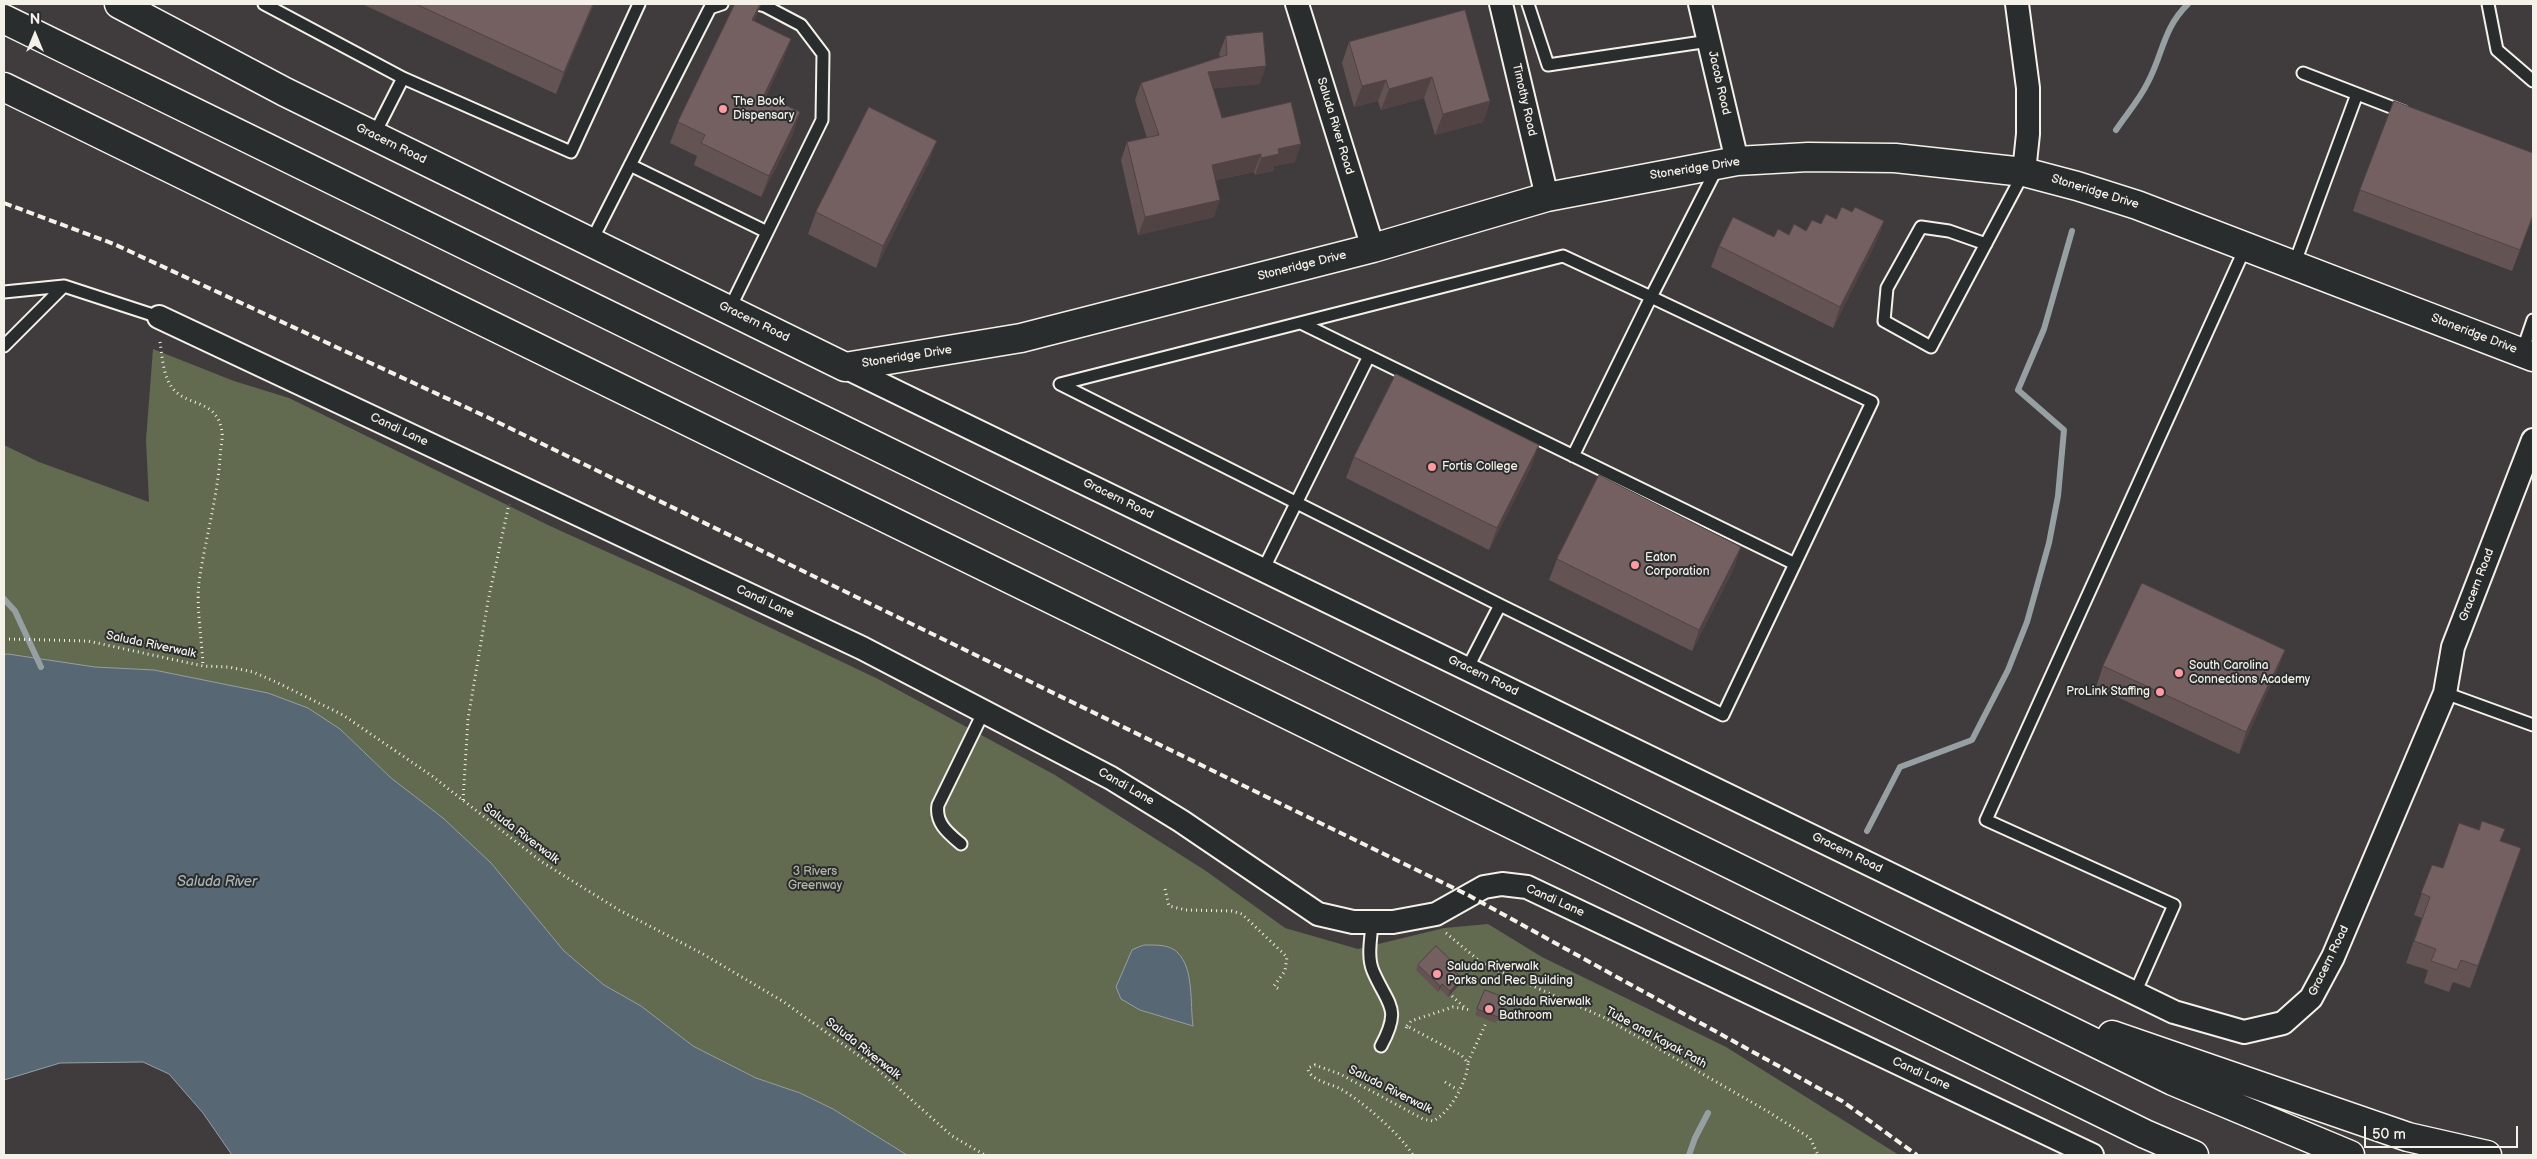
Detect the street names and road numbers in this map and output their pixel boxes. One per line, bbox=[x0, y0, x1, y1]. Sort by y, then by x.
street label: Jacob Road bbox=[1705, 50, 1733, 116]
street label: Timothy Road bbox=[1509, 62, 1539, 138]
street label: Saluda River Road bbox=[1313, 76, 1357, 176]
street label: Gracern Road bbox=[353, 121, 429, 167]
street label: Stoneridge Drive bbox=[1649, 155, 1741, 183]
street label: Stoneridge Drive bbox=[2049, 172, 2141, 212]
street label: Stoneridge Drive bbox=[1256, 248, 1348, 284]
street label: Gracern Road bbox=[716, 299, 792, 345]
street label: Stoneridge Drive bbox=[2429, 311, 2519, 357]
street label: Stoneridge Drive bbox=[861, 343, 953, 371]
street label: Candi Lane bbox=[368, 410, 430, 450]
street label: Gracern Road bbox=[1080, 476, 1156, 522]
street label: Gracern Road bbox=[2457, 547, 2497, 623]
street label: Candi Lane bbox=[734, 582, 796, 622]
street label: Saluda Riverwalk bbox=[105, 628, 197, 662]
street label: Gracern Road bbox=[1445, 653, 1521, 699]
street label: Candi Lane bbox=[1095, 765, 1157, 809]
street label: Saluda Riverwalk bbox=[480, 801, 562, 867]
street label: Gracern Road bbox=[1809, 830, 1885, 876]
street label: Candi Lane bbox=[1524, 882, 1586, 920]
street label: Gracern Road bbox=[2306, 923, 2352, 999]
street label: Tube and Kayak Path bbox=[1603, 1004, 1709, 1072]
street label: Saluda Riverwalk bbox=[822, 1015, 904, 1083]
street label: Candi Lane bbox=[1890, 1054, 1952, 1094]
street label: Saluda Riverwalk bbox=[1346, 1063, 1434, 1117]

